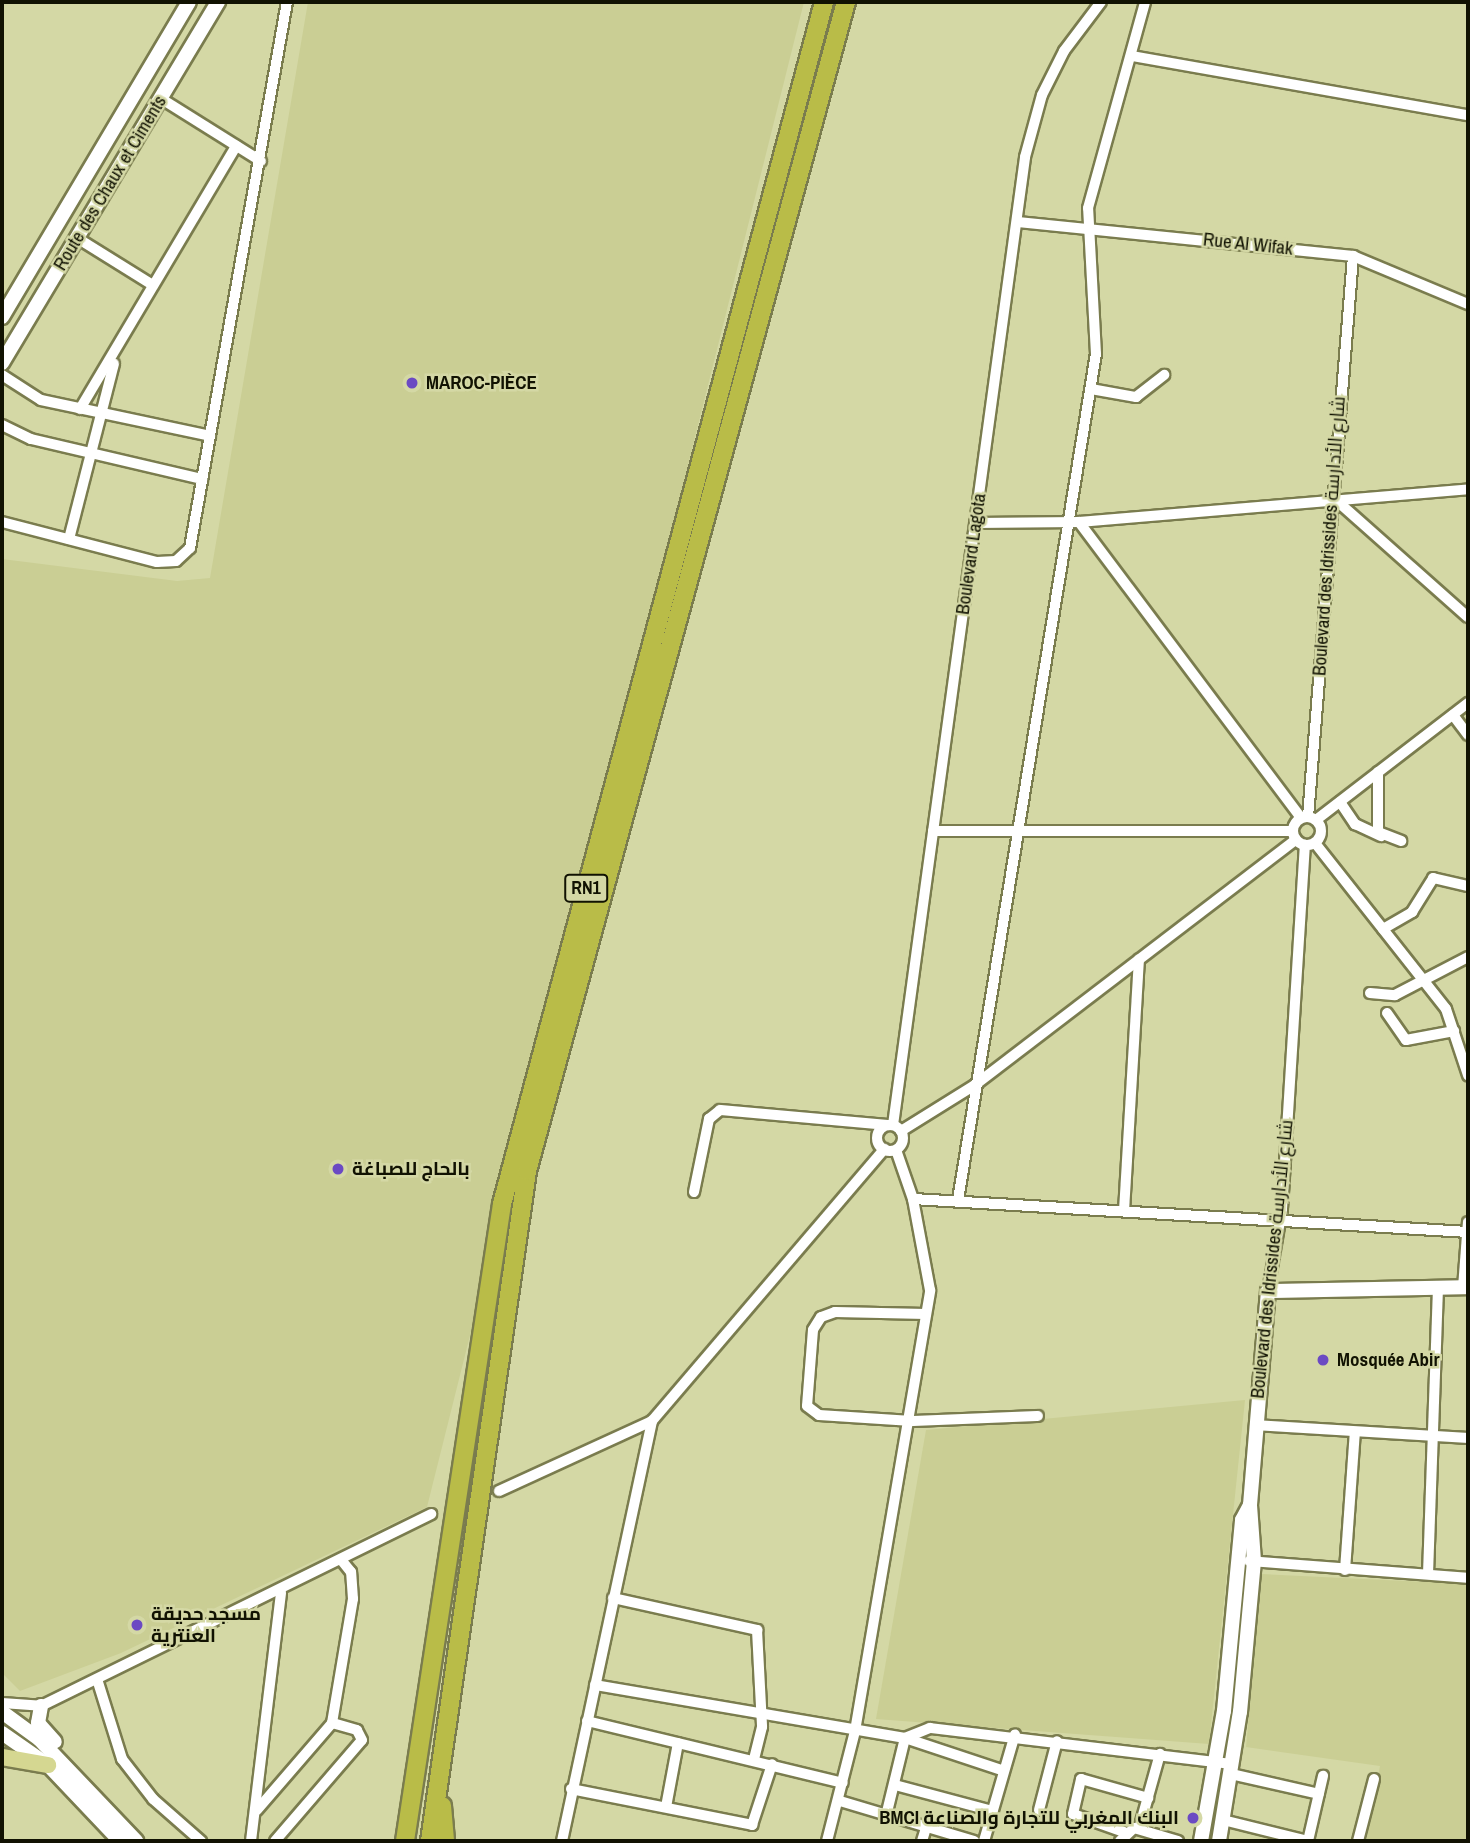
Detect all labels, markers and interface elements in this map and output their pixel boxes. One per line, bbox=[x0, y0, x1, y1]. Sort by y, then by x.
street label: Route des Chaux et Ciments bbox=[49, 91, 171, 275]
street label: Rue Al Wifak bbox=[1202, 228, 1294, 260]
place label: MAROC-PIÈCE bbox=[426, 372, 537, 394]
marker: MAROC-PIÈCE bbox=[404, 375, 420, 391]
street label: Boulevard des Idrissides شارع الأدارسة bbox=[1308, 395, 1350, 677]
street label: Boulevard Lagota bbox=[951, 492, 991, 616]
road number: RN1 bbox=[563, 874, 609, 903]
street label: Boulevard des Idrissides شارع الأدارسة bbox=[1246, 1118, 1298, 1400]
place label: بالحاج للصباغة bbox=[352, 1158, 470, 1180]
marker: بالحاج للصباغة bbox=[330, 1161, 346, 1177]
place label: Mosquée Abir bbox=[1337, 1349, 1440, 1371]
marker: Mosquée Abir bbox=[1315, 1352, 1331, 1368]
place label: مسجد حديقة العنترية bbox=[151, 1603, 261, 1647]
marker: مسجد حديقة العنترية bbox=[129, 1617, 145, 1633]
place label: BMCI البنك المغربي للتجارة والصناعة bbox=[879, 1807, 1179, 1829]
marker: BMCI البنك المغربي للتجارة والصناعة bbox=[1185, 1810, 1201, 1826]

